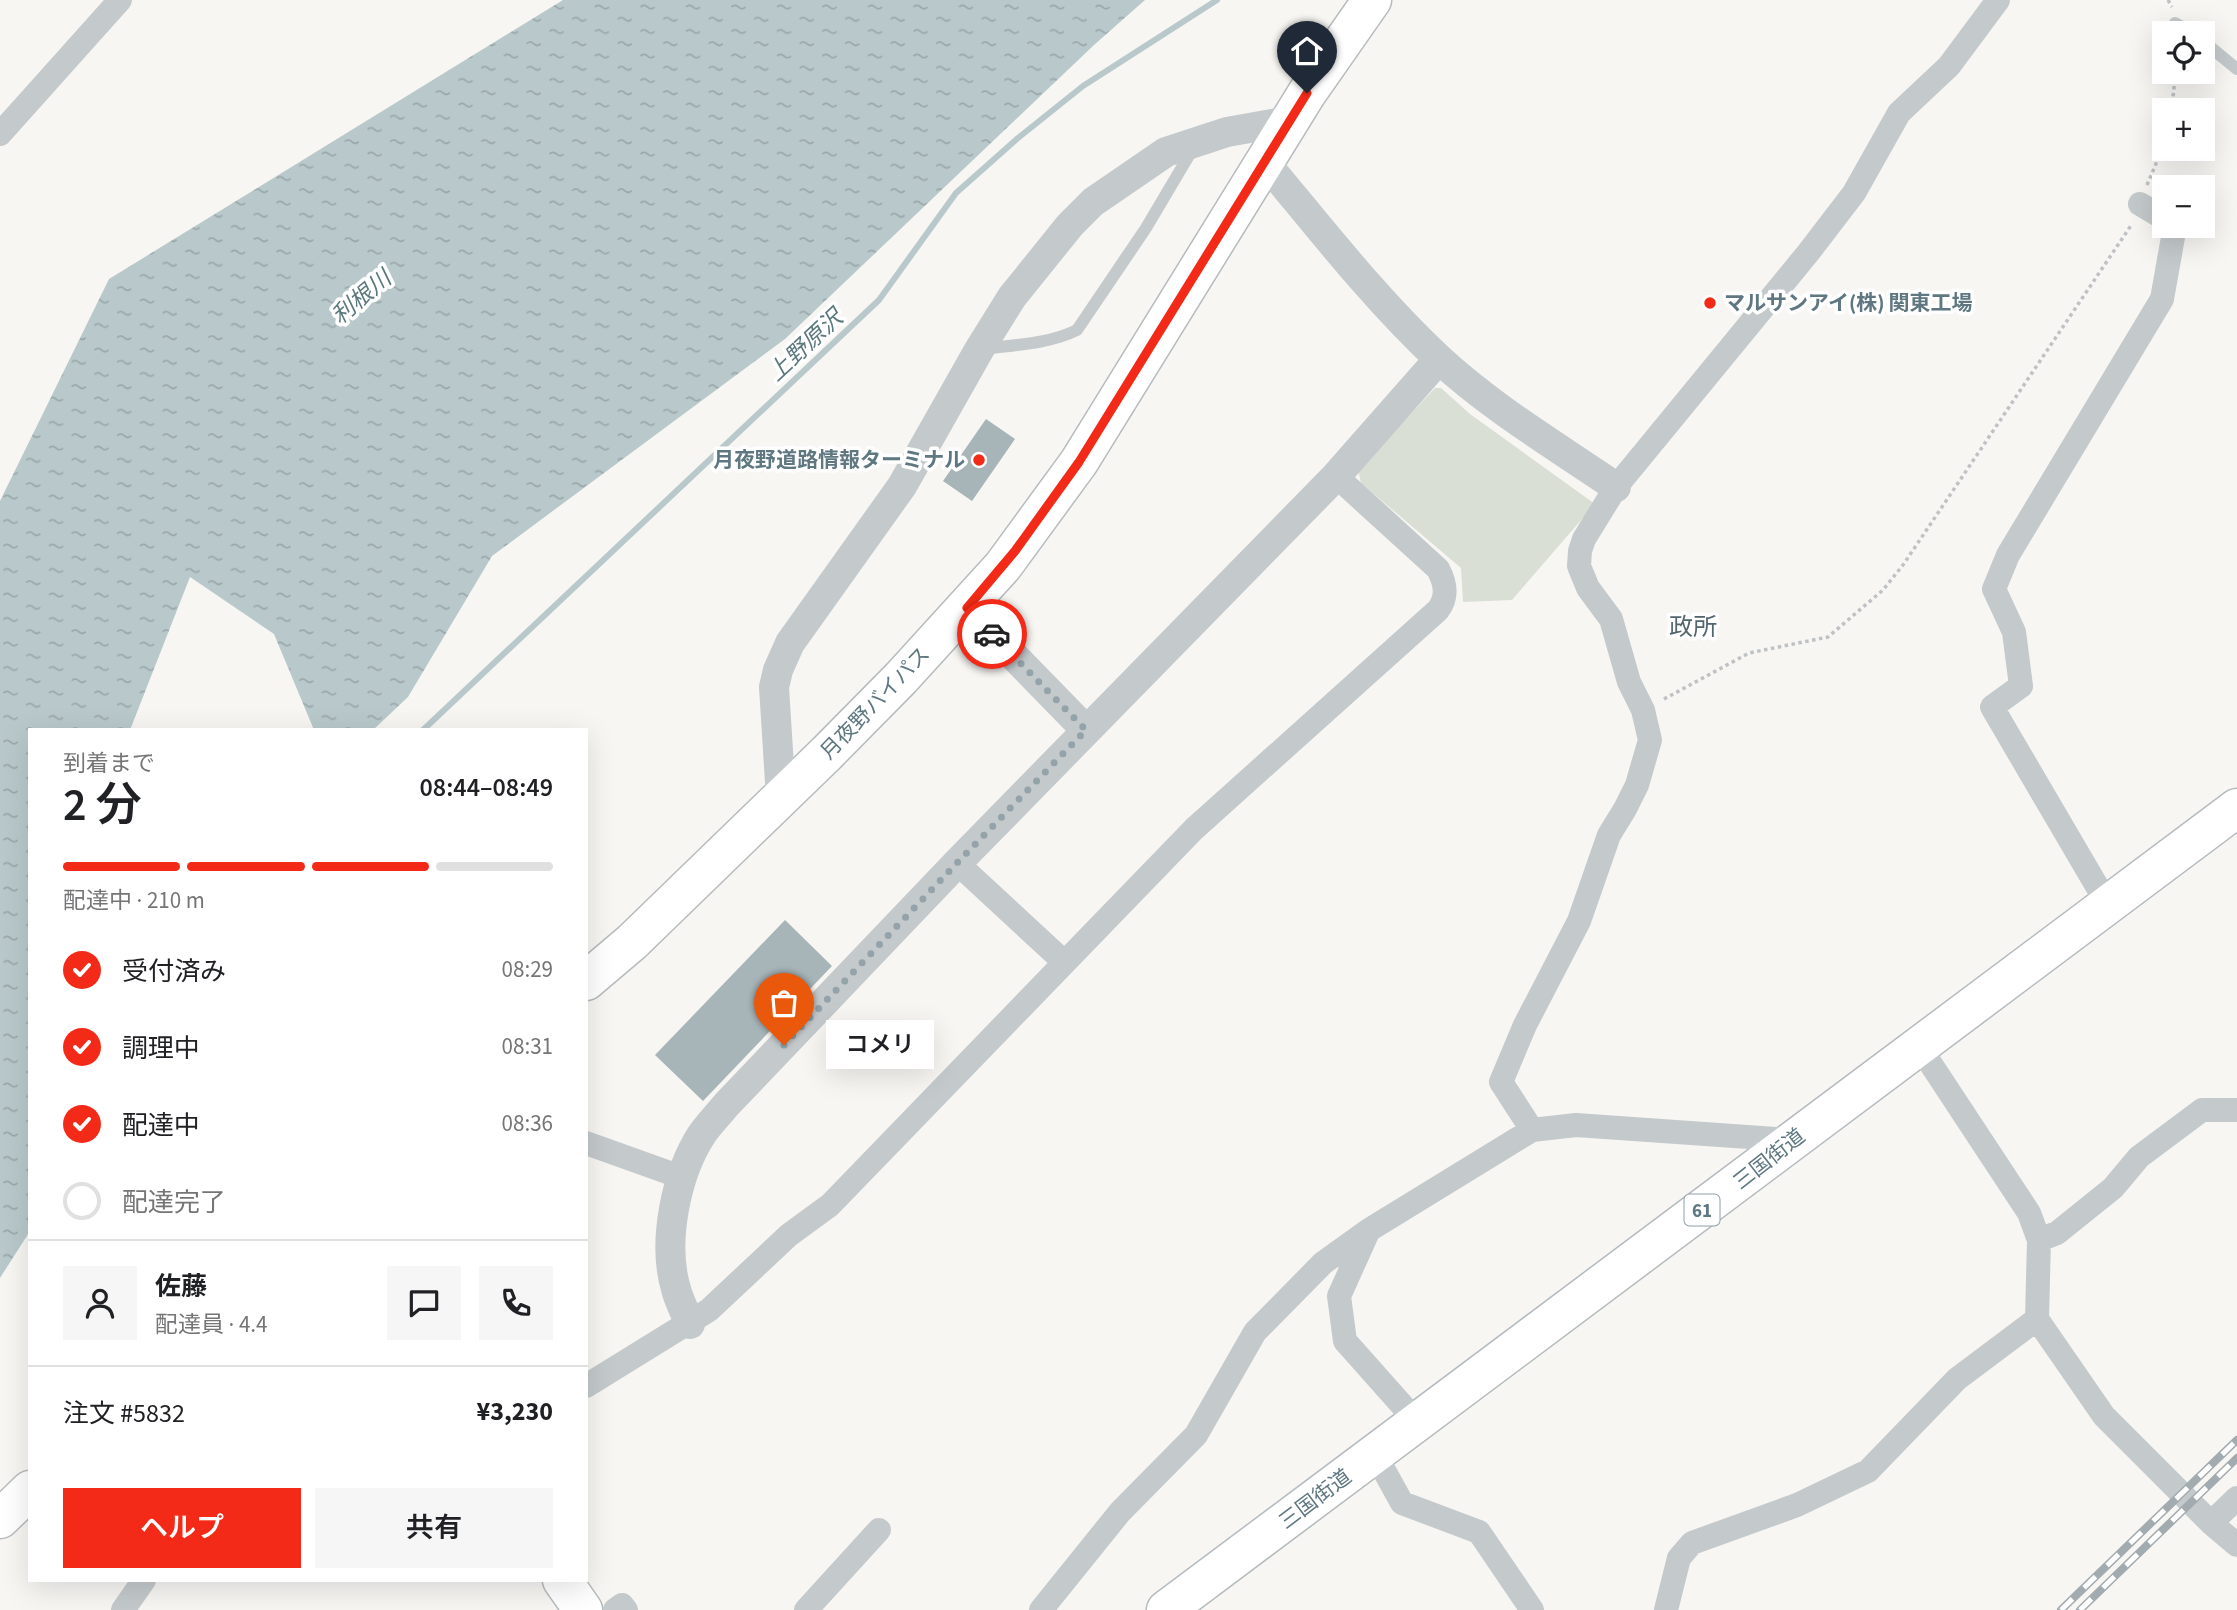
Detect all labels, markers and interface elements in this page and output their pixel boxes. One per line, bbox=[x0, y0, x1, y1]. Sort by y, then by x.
pin bbox=[1277, 21, 1337, 93]
map controls bbox=[2152, 21, 2215, 238]
button: locate bbox=[2152, 21, 2215, 84]
icon: home bbox=[1288, 32, 1326, 70]
button: + bbox=[2152, 98, 2215, 161]
button: − bbox=[2152, 175, 2215, 238]
water label: 利根川 bbox=[324, 261, 401, 332]
place label: マルサンアイ(株) 関東工場 bbox=[1724, 288, 1973, 318]
marker: マルサンアイ(株) 関東工場 bbox=[1702, 295, 1718, 311]
water label: 上野原沢 bbox=[760, 300, 852, 389]
place label: 月夜野道路情報ターミナル bbox=[713, 445, 965, 475]
marker: 月夜野道路情報ターミナル bbox=[971, 452, 987, 468]
courier bbox=[957, 599, 1027, 669]
district label: 政所 bbox=[1669, 610, 1717, 645]
icon: car bbox=[973, 615, 1011, 653]
street label: 月夜野バイパス bbox=[813, 640, 937, 766]
text: 到着まで bbox=[63, 747, 155, 780]
text: 08:44–08:49 bbox=[420, 769, 553, 806]
text: 2 分 bbox=[63, 773, 142, 838]
text: 配達中 · 210 m bbox=[63, 884, 205, 917]
icon: check bbox=[63, 951, 101, 989]
text: 受付済み bbox=[122, 953, 226, 990]
text: 08:29 bbox=[502, 953, 553, 986]
pin bbox=[754, 973, 814, 1045]
icon: bag bbox=[765, 984, 803, 1022]
callout: コメリ bbox=[826, 1020, 934, 1070]
icon: check bbox=[63, 1028, 101, 1066]
text: コメリ bbox=[846, 1028, 915, 1061]
text: 調理中 bbox=[122, 1030, 200, 1067]
text: 08:31 bbox=[502, 1030, 553, 1063]
icon: check bbox=[63, 1105, 101, 1143]
text: 配達中 bbox=[122, 1107, 200, 1144]
text: 08:36 bbox=[502, 1107, 553, 1140]
street label: 三国街道 bbox=[1727, 1121, 1811, 1197]
text: 配達完了 bbox=[122, 1184, 226, 1221]
road number: 61 bbox=[1684, 1194, 1720, 1226]
button: person bbox=[63, 1266, 137, 1340]
button: chat bbox=[387, 1266, 461, 1340]
button: phone bbox=[479, 1266, 553, 1340]
text: 佐藤 bbox=[155, 1268, 207, 1305]
text: 配達員 · 4.4 bbox=[155, 1308, 268, 1341]
text: ¥3,230 bbox=[477, 1393, 553, 1430]
text: 注文 #5832 bbox=[63, 1395, 185, 1432]
street label: 三国街道 bbox=[1272, 1462, 1358, 1536]
button: ヘルプ bbox=[63, 1488, 301, 1568]
button: 共有 bbox=[315, 1488, 553, 1568]

